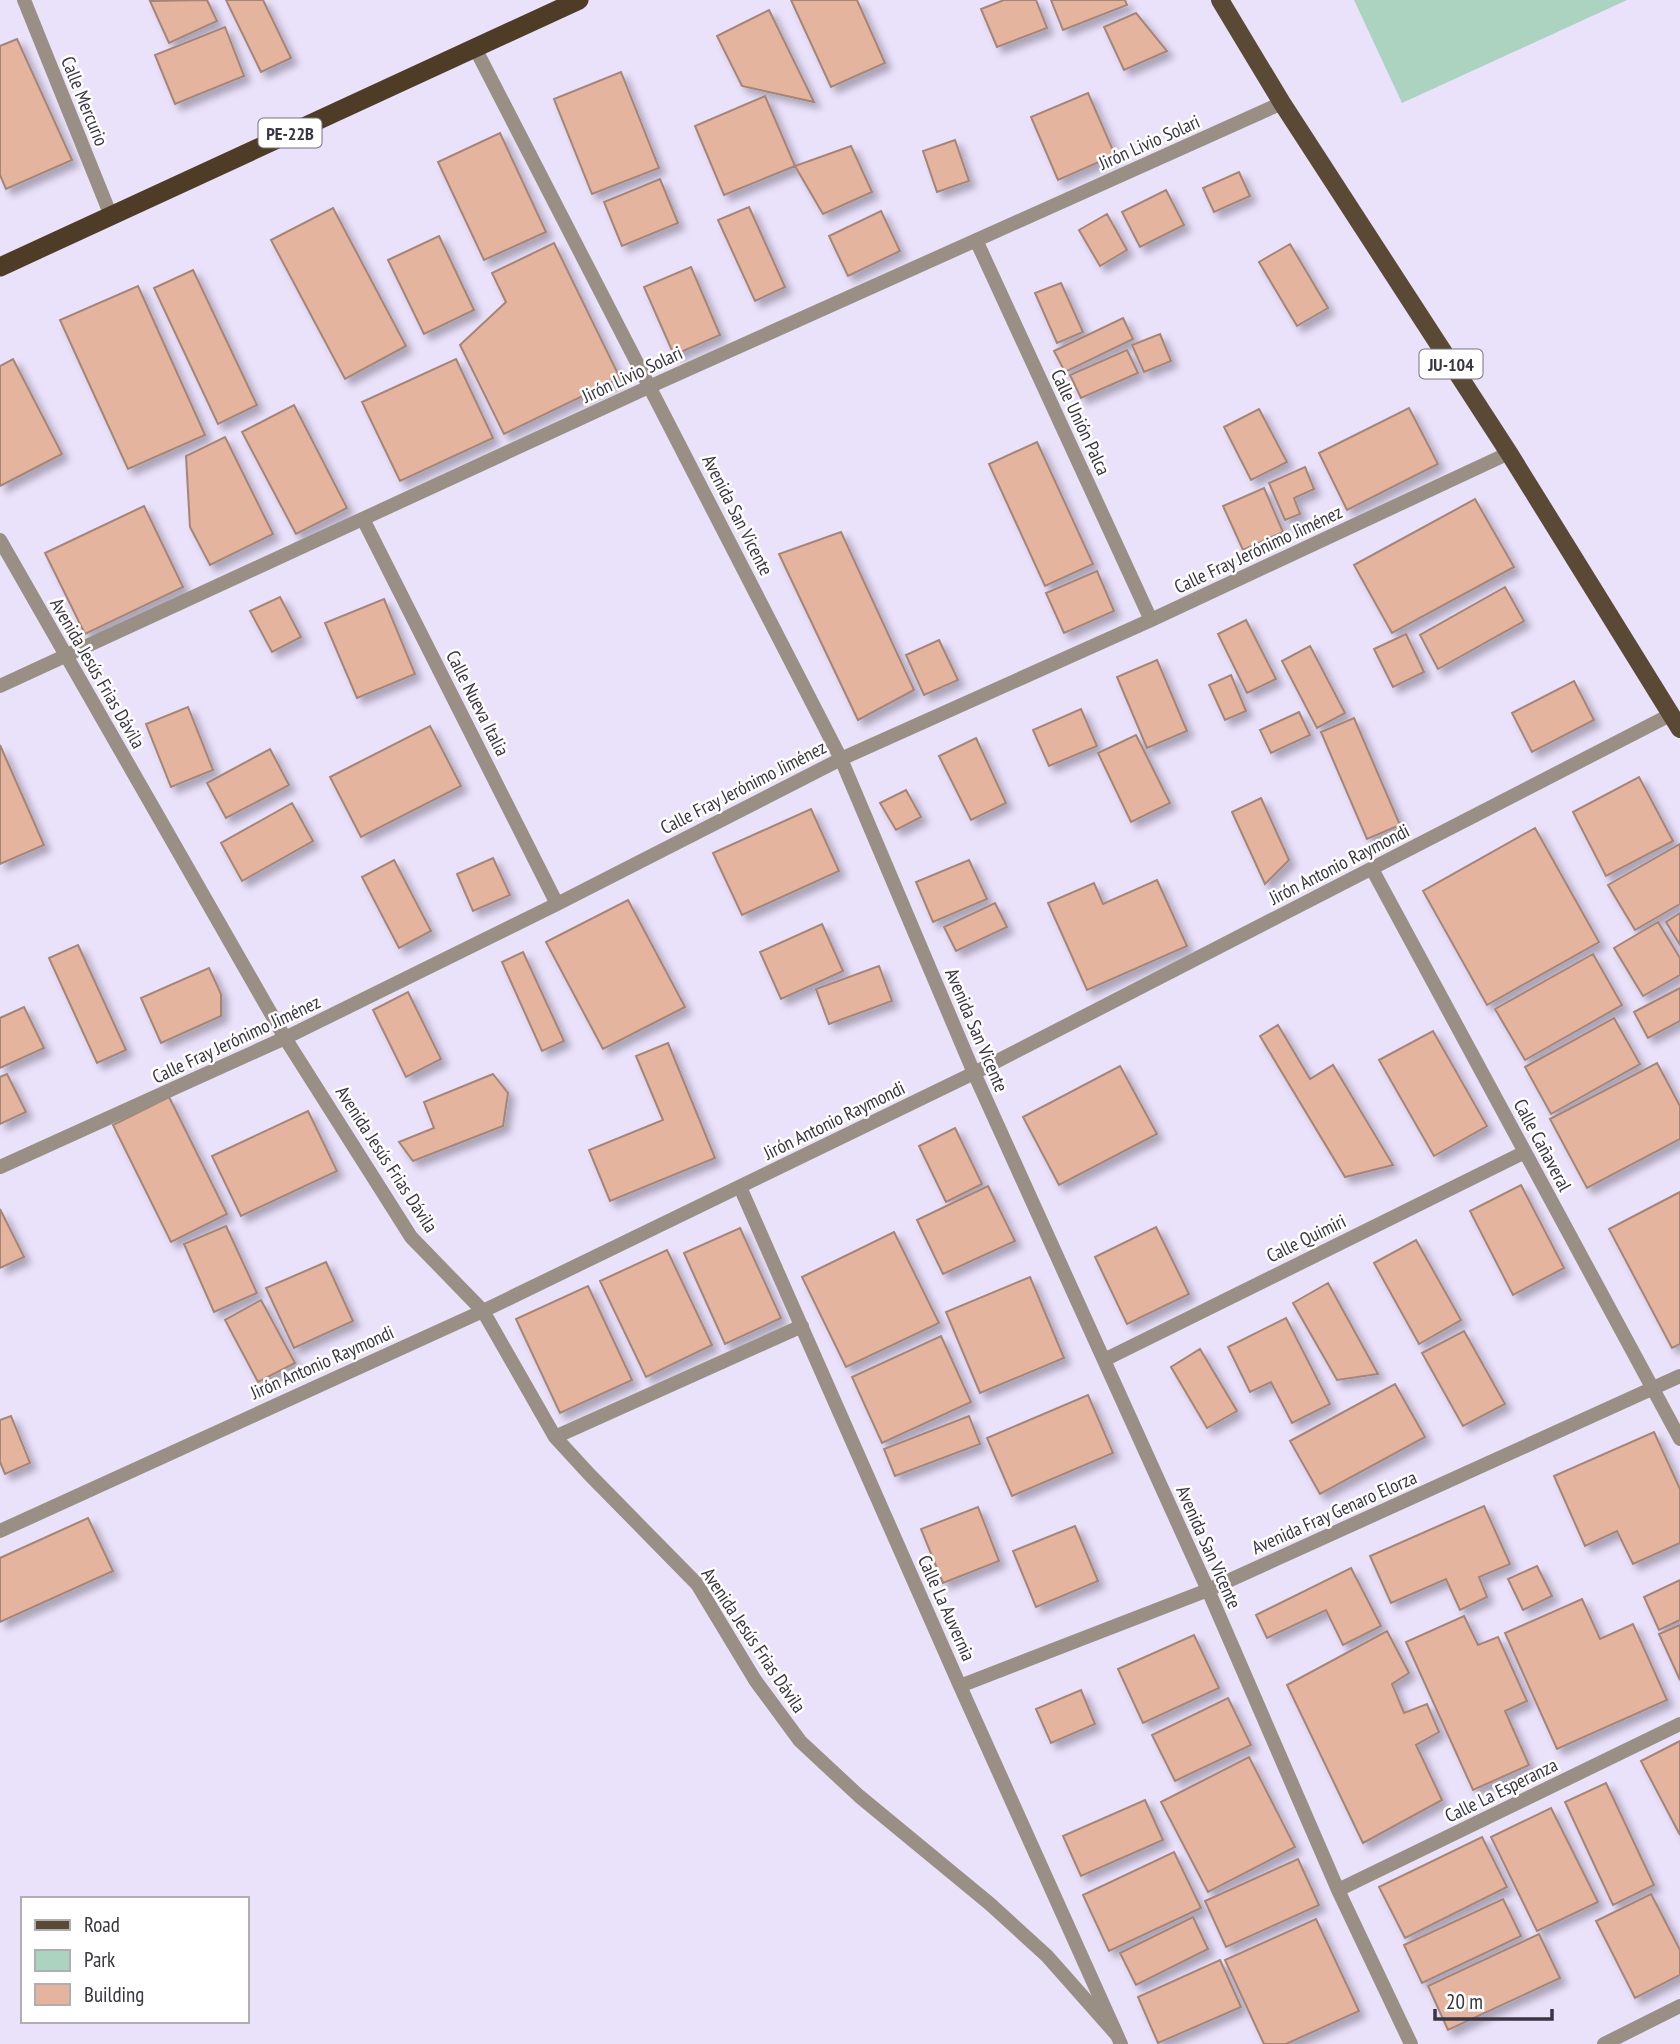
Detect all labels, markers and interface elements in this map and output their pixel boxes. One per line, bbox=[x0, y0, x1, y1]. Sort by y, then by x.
street label: Calle Mercurio bbox=[56, 53, 114, 149]
street label: Jirón Livio Solari bbox=[1094, 109, 1203, 175]
road number: PE-22B bbox=[258, 118, 322, 148]
street label: Jirón Livio Solari bbox=[577, 340, 686, 408]
road number: JU-104 bbox=[1420, 350, 1482, 378]
street label: Calle Unión Palca bbox=[1046, 365, 1116, 479]
street label: Avenida San Vicente bbox=[697, 451, 779, 579]
street label: Calle Fray Jerónimo Jiménez bbox=[1170, 499, 1346, 598]
street label: Avenida Jesús Frias Dávila bbox=[45, 593, 151, 753]
street label: Calle Nueva Italia bbox=[441, 646, 515, 760]
street label: Calle Fray Jerónimo Jiménez bbox=[656, 735, 830, 839]
street label: Jirón Antonio Raymondi bbox=[1264, 818, 1413, 910]
street label: Avenida San Vicente bbox=[940, 965, 1014, 1096]
street label: Calle Fray Jerónimo Jiménez bbox=[148, 989, 324, 1088]
street label: Jirón Antonio Raymondi bbox=[758, 1075, 909, 1165]
street label: Avenida Jesús Frias Dávila bbox=[331, 1081, 443, 1237]
street label: Calle Cañaveral bbox=[1509, 1095, 1578, 1196]
street label: Calle Quimiri bbox=[1262, 1208, 1350, 1268]
street label: Jirón Antonio Raymondi bbox=[246, 1320, 397, 1405]
street label: Avenida Fray Genaro Elorza bbox=[1248, 1465, 1420, 1559]
street label: Avenida San Vicente bbox=[1171, 1482, 1247, 1612]
street label: Calle La Auvernia bbox=[913, 1551, 981, 1665]
street label: Avenida Jesús Frias Dávila bbox=[697, 1563, 811, 1717]
street label: Calle La Esperanza bbox=[1441, 1752, 1561, 1828]
legend bbox=[21, 1897, 248, 2023]
text: Road bbox=[84, 1911, 120, 1938]
text: Park bbox=[84, 1946, 115, 1973]
scale bar bbox=[1435, 1978, 1552, 2022]
text: Building bbox=[84, 1981, 144, 2008]
text: 20 m bbox=[1446, 1988, 1483, 2015]

